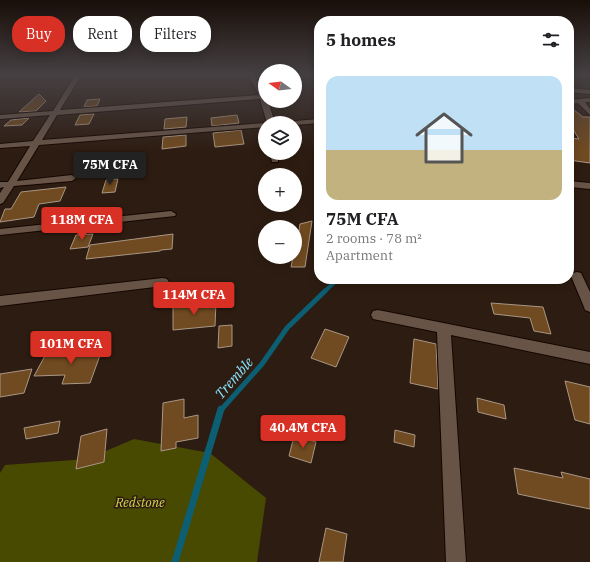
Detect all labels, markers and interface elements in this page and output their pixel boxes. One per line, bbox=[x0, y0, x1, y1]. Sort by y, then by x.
chip: Buy bbox=[12, 16, 65, 52]
chip: Rent bbox=[73, 16, 132, 52]
chip: Filters bbox=[140, 16, 211, 52]
text: 5 homes bbox=[326, 29, 396, 51]
icon: filters bbox=[540, 29, 562, 51]
north arrow bbox=[258, 64, 302, 108]
map controls bbox=[258, 64, 302, 264]
icon: home bbox=[408, 102, 480, 174]
button: layers bbox=[258, 116, 302, 160]
pin: 75M CFA bbox=[73, 152, 147, 186]
text: 75M CFA bbox=[82, 156, 138, 173]
button: + bbox=[258, 168, 302, 212]
pin: 118M CFA bbox=[41, 207, 123, 241]
text: 75M CFA bbox=[326, 208, 399, 230]
text: 118M CFA bbox=[50, 211, 114, 228]
button: − bbox=[258, 220, 302, 264]
text: 2 rooms · 78 m² bbox=[326, 230, 422, 247]
text: Apartment bbox=[326, 247, 393, 264]
pin: 114M CFA bbox=[153, 282, 235, 316]
text: 114M CFA bbox=[162, 286, 226, 303]
pin: 101M CFA bbox=[30, 331, 112, 365]
text: 101M CFA bbox=[39, 335, 103, 352]
water label: Tremble bbox=[211, 353, 258, 403]
pin: 40.4M CFA bbox=[257, 415, 349, 449]
text: 40.4M CFA bbox=[270, 419, 336, 436]
park label: Redstone bbox=[114, 494, 165, 511]

